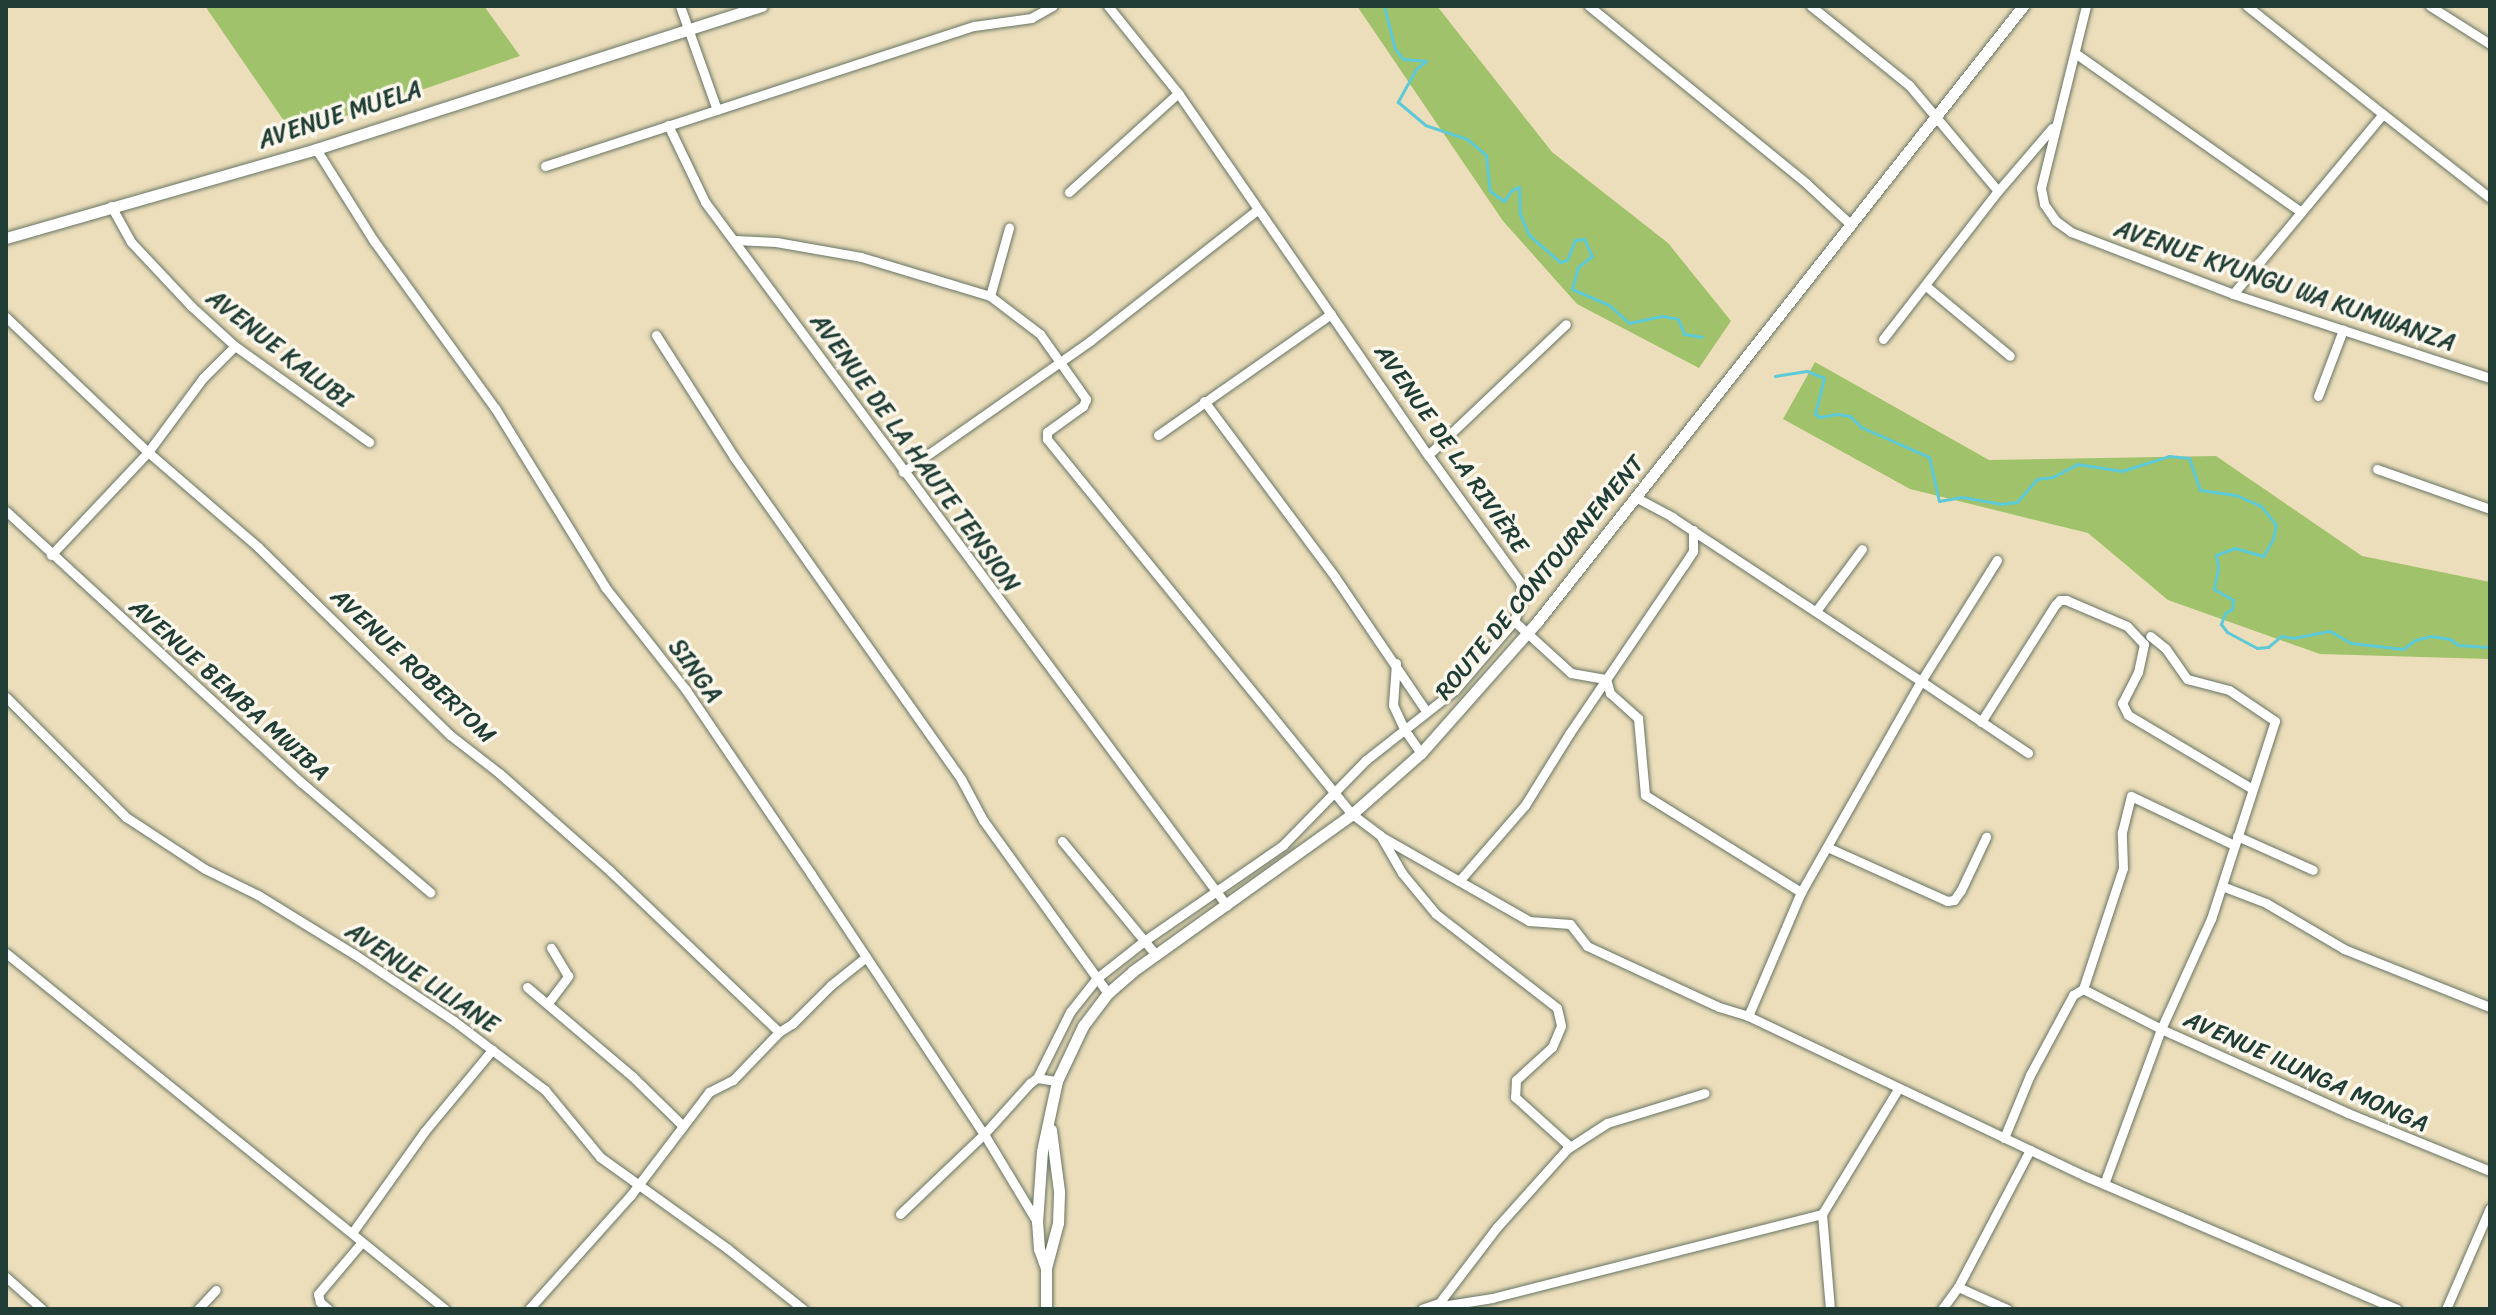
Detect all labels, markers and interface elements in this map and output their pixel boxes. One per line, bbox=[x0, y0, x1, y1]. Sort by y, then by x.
street label: AVENUE MUELA bbox=[254, 75, 426, 155]
street label: AVENUE KYUNGU WA KUMWANZA bbox=[2109, 213, 2461, 359]
street label: AVENUE KALUBI bbox=[201, 284, 357, 414]
street label: AVENUE DE LA HAUTE TENSION bbox=[804, 308, 1026, 598]
street label: AVENUE DE LA RIVIÈRE bbox=[1368, 339, 1534, 559]
street label: ROUTE DE CONTOURNEMENT bbox=[1430, 450, 1650, 706]
street label: AVENUE ROBERTOM bbox=[324, 581, 502, 751]
street label: AVENUE BEMBA MWIBA bbox=[123, 593, 335, 787]
street label: SINGA bbox=[662, 633, 728, 709]
street label: AVENUE LILIANE bbox=[339, 916, 505, 1040]
street label: AVENUE ILUNGA MONGA bbox=[2178, 1004, 2434, 1140]

